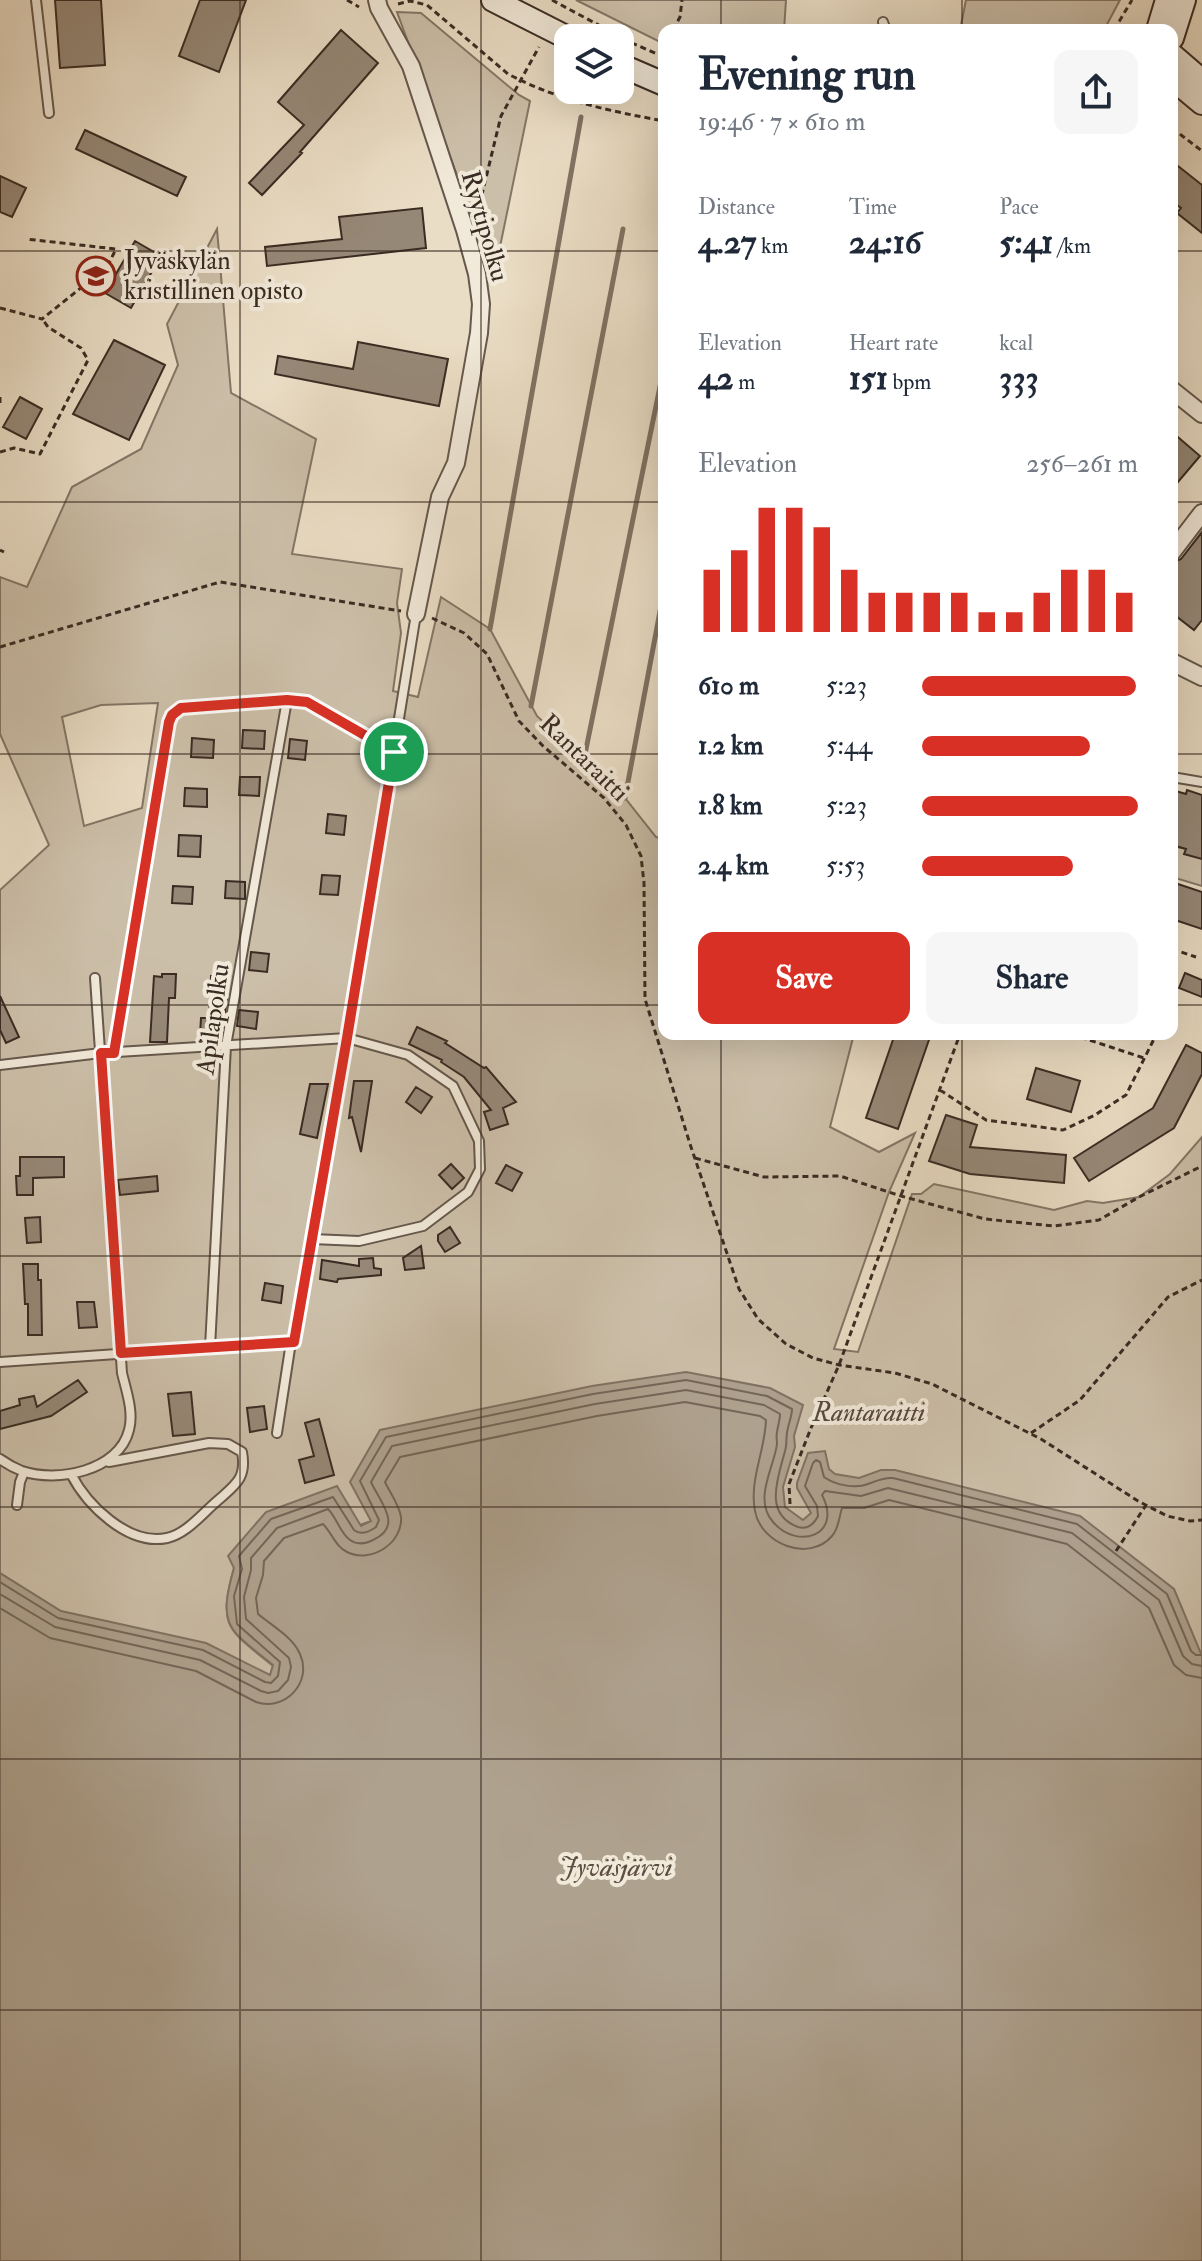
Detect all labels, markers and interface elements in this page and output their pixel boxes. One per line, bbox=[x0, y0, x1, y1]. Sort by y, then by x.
map controls bbox=[554, 24, 634, 104]
button: layers bbox=[554, 24, 634, 104]
text: Evening run bbox=[698, 48, 916, 103]
button: share bbox=[1054, 50, 1138, 134]
text: 19:46 · 7 × 610 m bbox=[698, 106, 866, 138]
street label: Ryytipolku bbox=[453, 167, 516, 286]
text: Distance bbox=[698, 193, 775, 221]
text: Time bbox=[849, 193, 897, 221]
text: Pace bbox=[999, 193, 1039, 221]
text: 4.27 bbox=[698, 221, 756, 264]
text: 24:16 bbox=[849, 221, 922, 264]
text: 5:41 bbox=[999, 221, 1053, 264]
text: km bbox=[756, 232, 789, 260]
text: /km bbox=[1053, 232, 1091, 260]
place label: Jyväskylän kristillinen opisto bbox=[123, 245, 303, 308]
school or university icon: Jyväskylän kristillinen opisto bbox=[75, 255, 117, 297]
text: Elevation bbox=[698, 329, 782, 357]
text: Heart rate bbox=[849, 329, 938, 357]
text: kcal bbox=[999, 329, 1033, 357]
text: 42 bbox=[698, 357, 734, 400]
text: 151 bbox=[849, 357, 888, 400]
text: 333 bbox=[999, 357, 1038, 400]
text: m bbox=[734, 368, 755, 396]
text: bpm bbox=[888, 368, 931, 396]
text: Elevation bbox=[698, 448, 797, 480]
text: 256–261 m bbox=[1026, 448, 1138, 480]
text: 610 m bbox=[698, 670, 759, 702]
text: 5:23 bbox=[826, 670, 867, 702]
street label: Rantaraitti bbox=[532, 707, 636, 809]
pin bbox=[360, 718, 428, 786]
icon: arrive bbox=[372, 730, 416, 774]
text: 1.2 km bbox=[698, 730, 764, 762]
text: 5:44 bbox=[826, 730, 872, 762]
text: 1.8 km bbox=[698, 790, 763, 822]
text: 5:23 bbox=[826, 790, 867, 822]
text: 2.4 km bbox=[698, 850, 769, 882]
text: 5:53 bbox=[826, 850, 865, 882]
button: Save bbox=[698, 932, 910, 1024]
button: Share bbox=[926, 932, 1138, 1024]
street label: Apilapolku bbox=[189, 961, 238, 1078]
park label: Rantaraitti bbox=[812, 1397, 925, 1429]
water label: Jyväsjärvi bbox=[559, 1850, 673, 1885]

